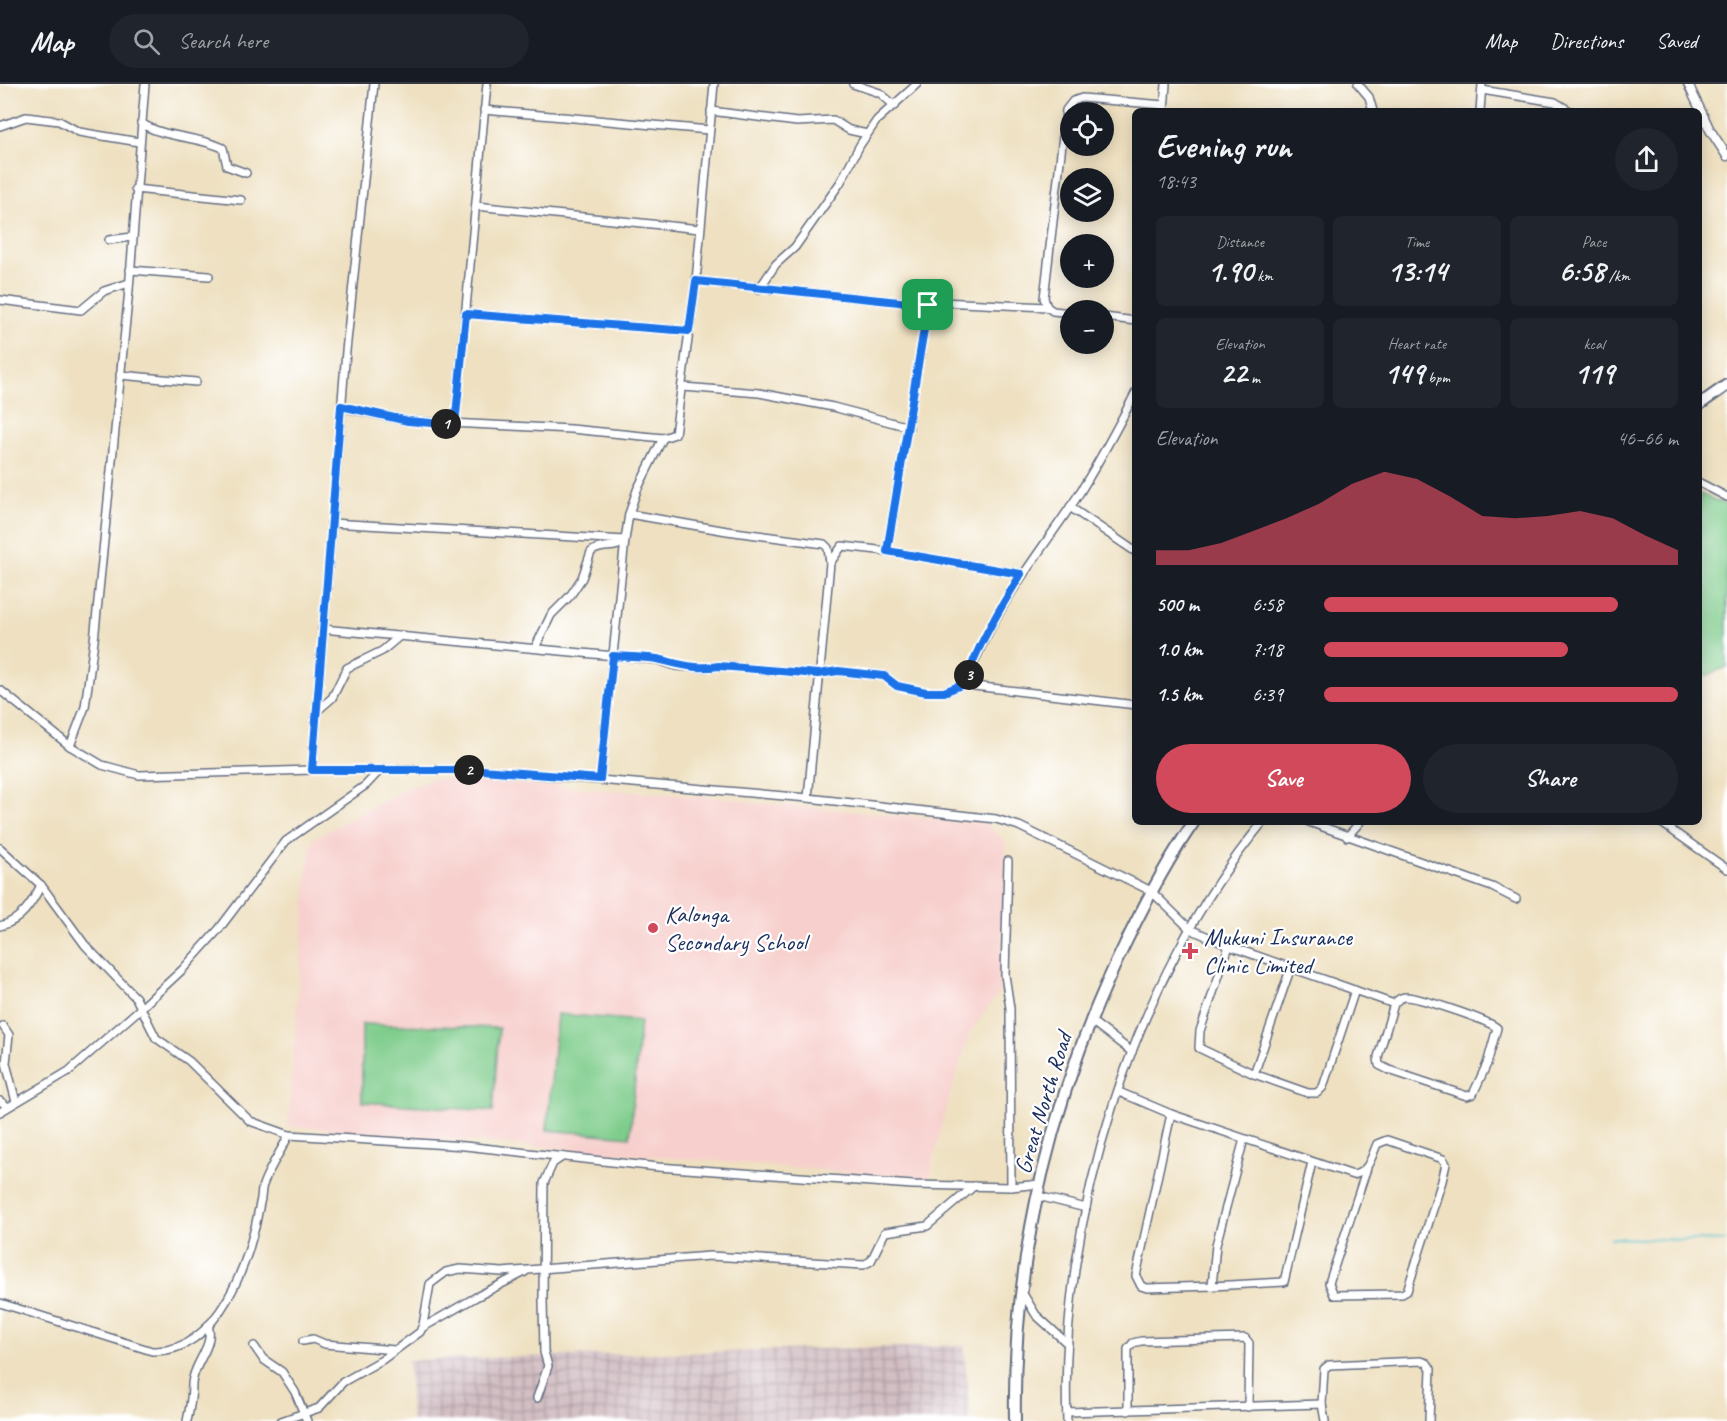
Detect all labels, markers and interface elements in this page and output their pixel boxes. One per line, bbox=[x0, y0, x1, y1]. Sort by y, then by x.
search box bbox=[109, 14, 529, 68]
text: Map bbox=[30, 24, 73, 59]
icon: search bbox=[130, 25, 163, 58]
text: Search here bbox=[178, 27, 268, 55]
text: Map bbox=[1485, 28, 1517, 54]
text: Directions bbox=[1550, 28, 1623, 54]
text: Saved bbox=[1656, 28, 1697, 54]
map controls bbox=[1060, 102, 1114, 354]
button: locate bbox=[1060, 102, 1114, 156]
text: Evening run bbox=[1156, 125, 1291, 167]
button: share bbox=[1615, 128, 1678, 191]
button: layers bbox=[1060, 168, 1114, 222]
text: 18:43 bbox=[1156, 169, 1196, 194]
text: Distance bbox=[1216, 232, 1264, 252]
text: Time bbox=[1405, 232, 1429, 252]
text: Pace bbox=[1582, 232, 1606, 252]
button: + bbox=[1060, 234, 1114, 288]
text: 1.90 bbox=[1207, 252, 1253, 290]
text: 13:14 bbox=[1387, 252, 1447, 290]
text: 6:58 bbox=[1558, 252, 1605, 290]
text: km bbox=[1253, 266, 1273, 286]
text: /km bbox=[1605, 266, 1630, 286]
pin bbox=[902, 279, 953, 330]
icon: arrive bbox=[911, 288, 944, 321]
button: − bbox=[1060, 300, 1114, 354]
text: Elevation bbox=[1215, 334, 1265, 354]
text: Heart rate bbox=[1388, 334, 1446, 354]
text: kcal bbox=[1583, 334, 1605, 354]
text: 22 bbox=[1220, 354, 1247, 392]
text: 149 bbox=[1384, 354, 1424, 392]
text: 119 bbox=[1574, 354, 1614, 392]
text: m bbox=[1247, 368, 1260, 388]
text: bpm bbox=[1424, 368, 1450, 388]
pin: 1 bbox=[431, 409, 461, 439]
text: 1 bbox=[442, 414, 450, 434]
text: Elevation bbox=[1156, 426, 1218, 451]
text: 46–66 m bbox=[1617, 426, 1678, 451]
text: 500 m bbox=[1156, 592, 1199, 617]
text: 6:58 bbox=[1252, 592, 1283, 617]
text: 1.0 km bbox=[1156, 637, 1203, 662]
text: 7:18 bbox=[1252, 637, 1283, 662]
pin: 3 bbox=[954, 660, 984, 690]
text: 3 bbox=[965, 665, 973, 685]
text: 1.5 km bbox=[1156, 682, 1202, 707]
text: 6:39 bbox=[1252, 682, 1283, 707]
button: Save bbox=[1156, 744, 1411, 813]
button: Share bbox=[1423, 744, 1678, 813]
pin: 2 bbox=[454, 755, 484, 785]
text: 2 bbox=[465, 760, 473, 780]
place label: Kalonga Secondary School bbox=[665, 899, 810, 957]
marker: Kalonga Secondary School bbox=[646, 921, 660, 935]
place label: Mukuni Insurance Clinic Limited bbox=[1204, 922, 1354, 980]
marker: Mukuni Insurance Clinic Limited bbox=[1181, 942, 1199, 960]
street label: Great North Road bbox=[1007, 1025, 1080, 1177]

